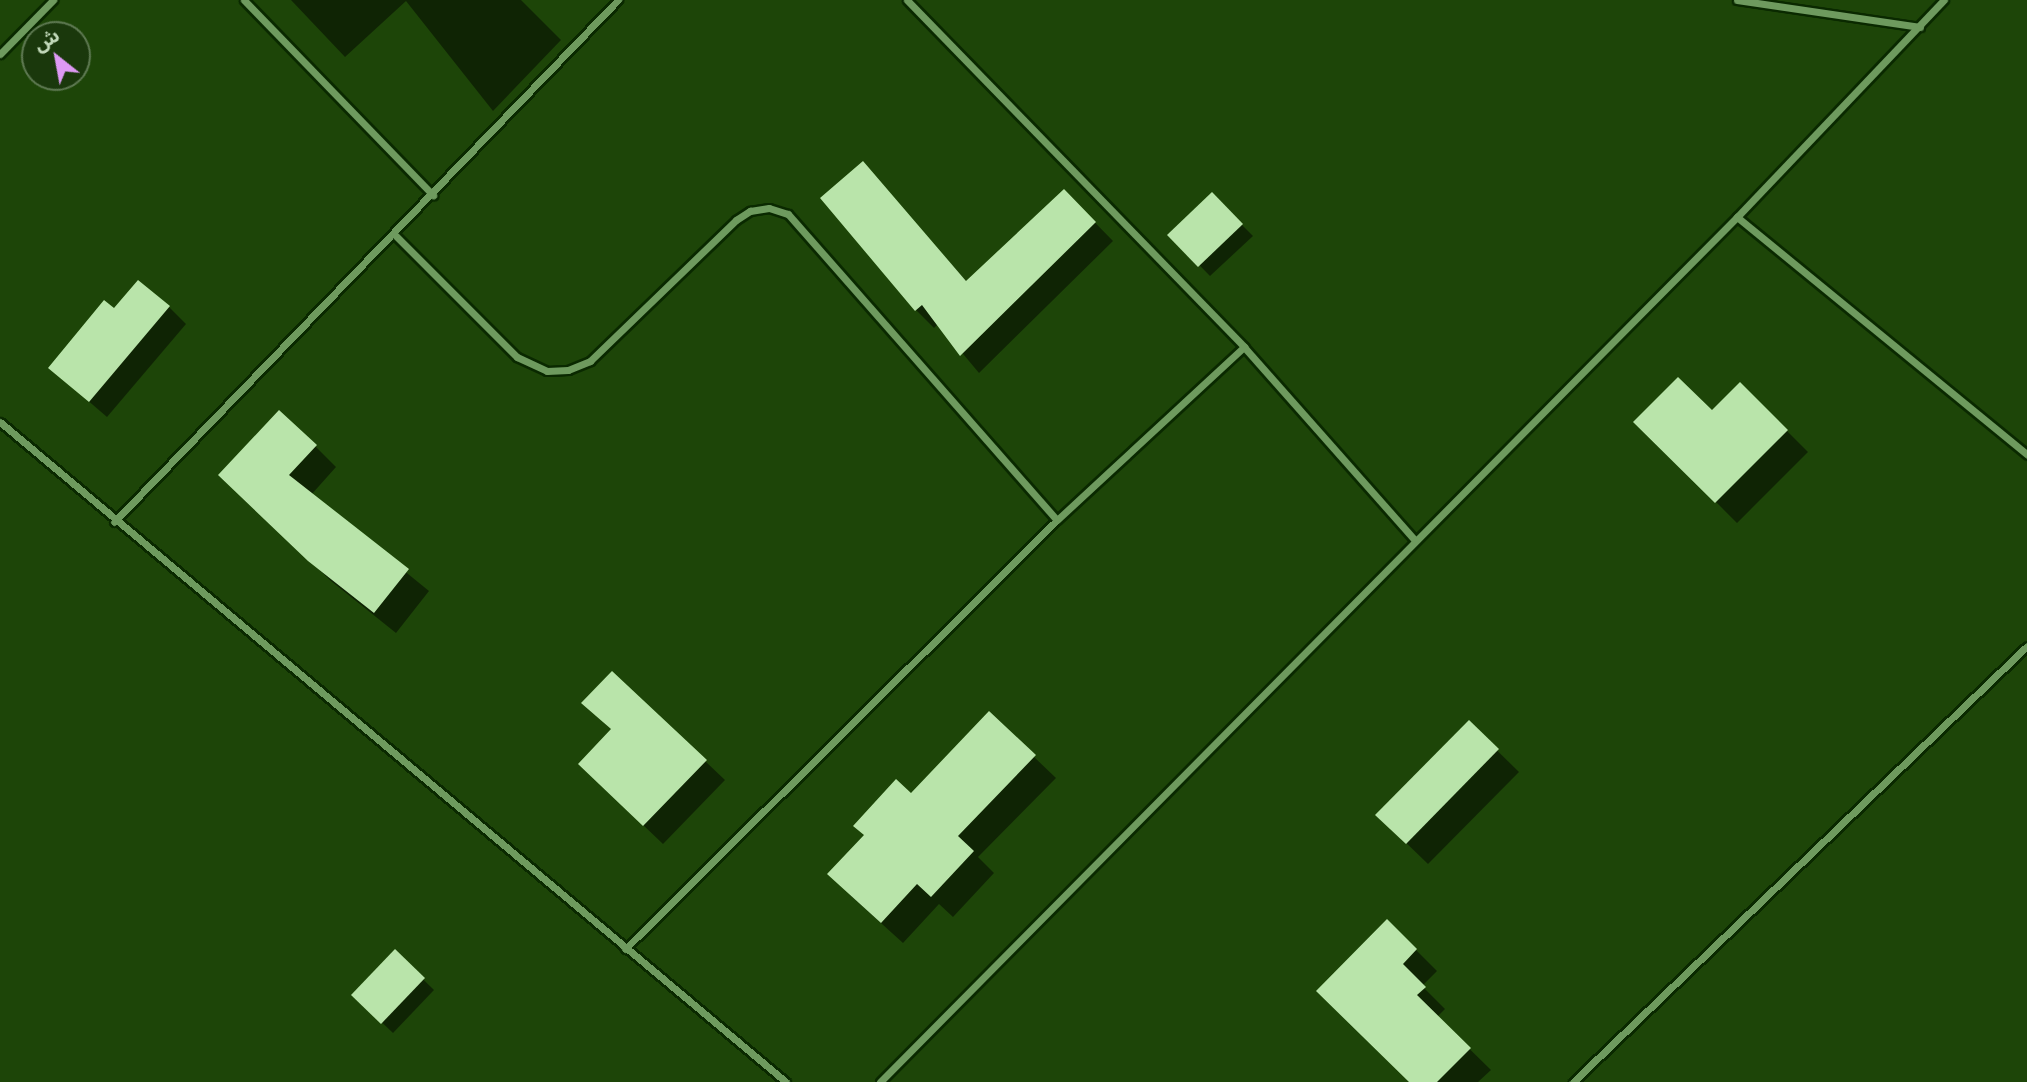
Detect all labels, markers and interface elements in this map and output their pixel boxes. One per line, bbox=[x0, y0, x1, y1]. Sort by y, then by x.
north arrow bbox=[21, 21, 91, 91]
text: ش bbox=[28, 22, 64, 58]

